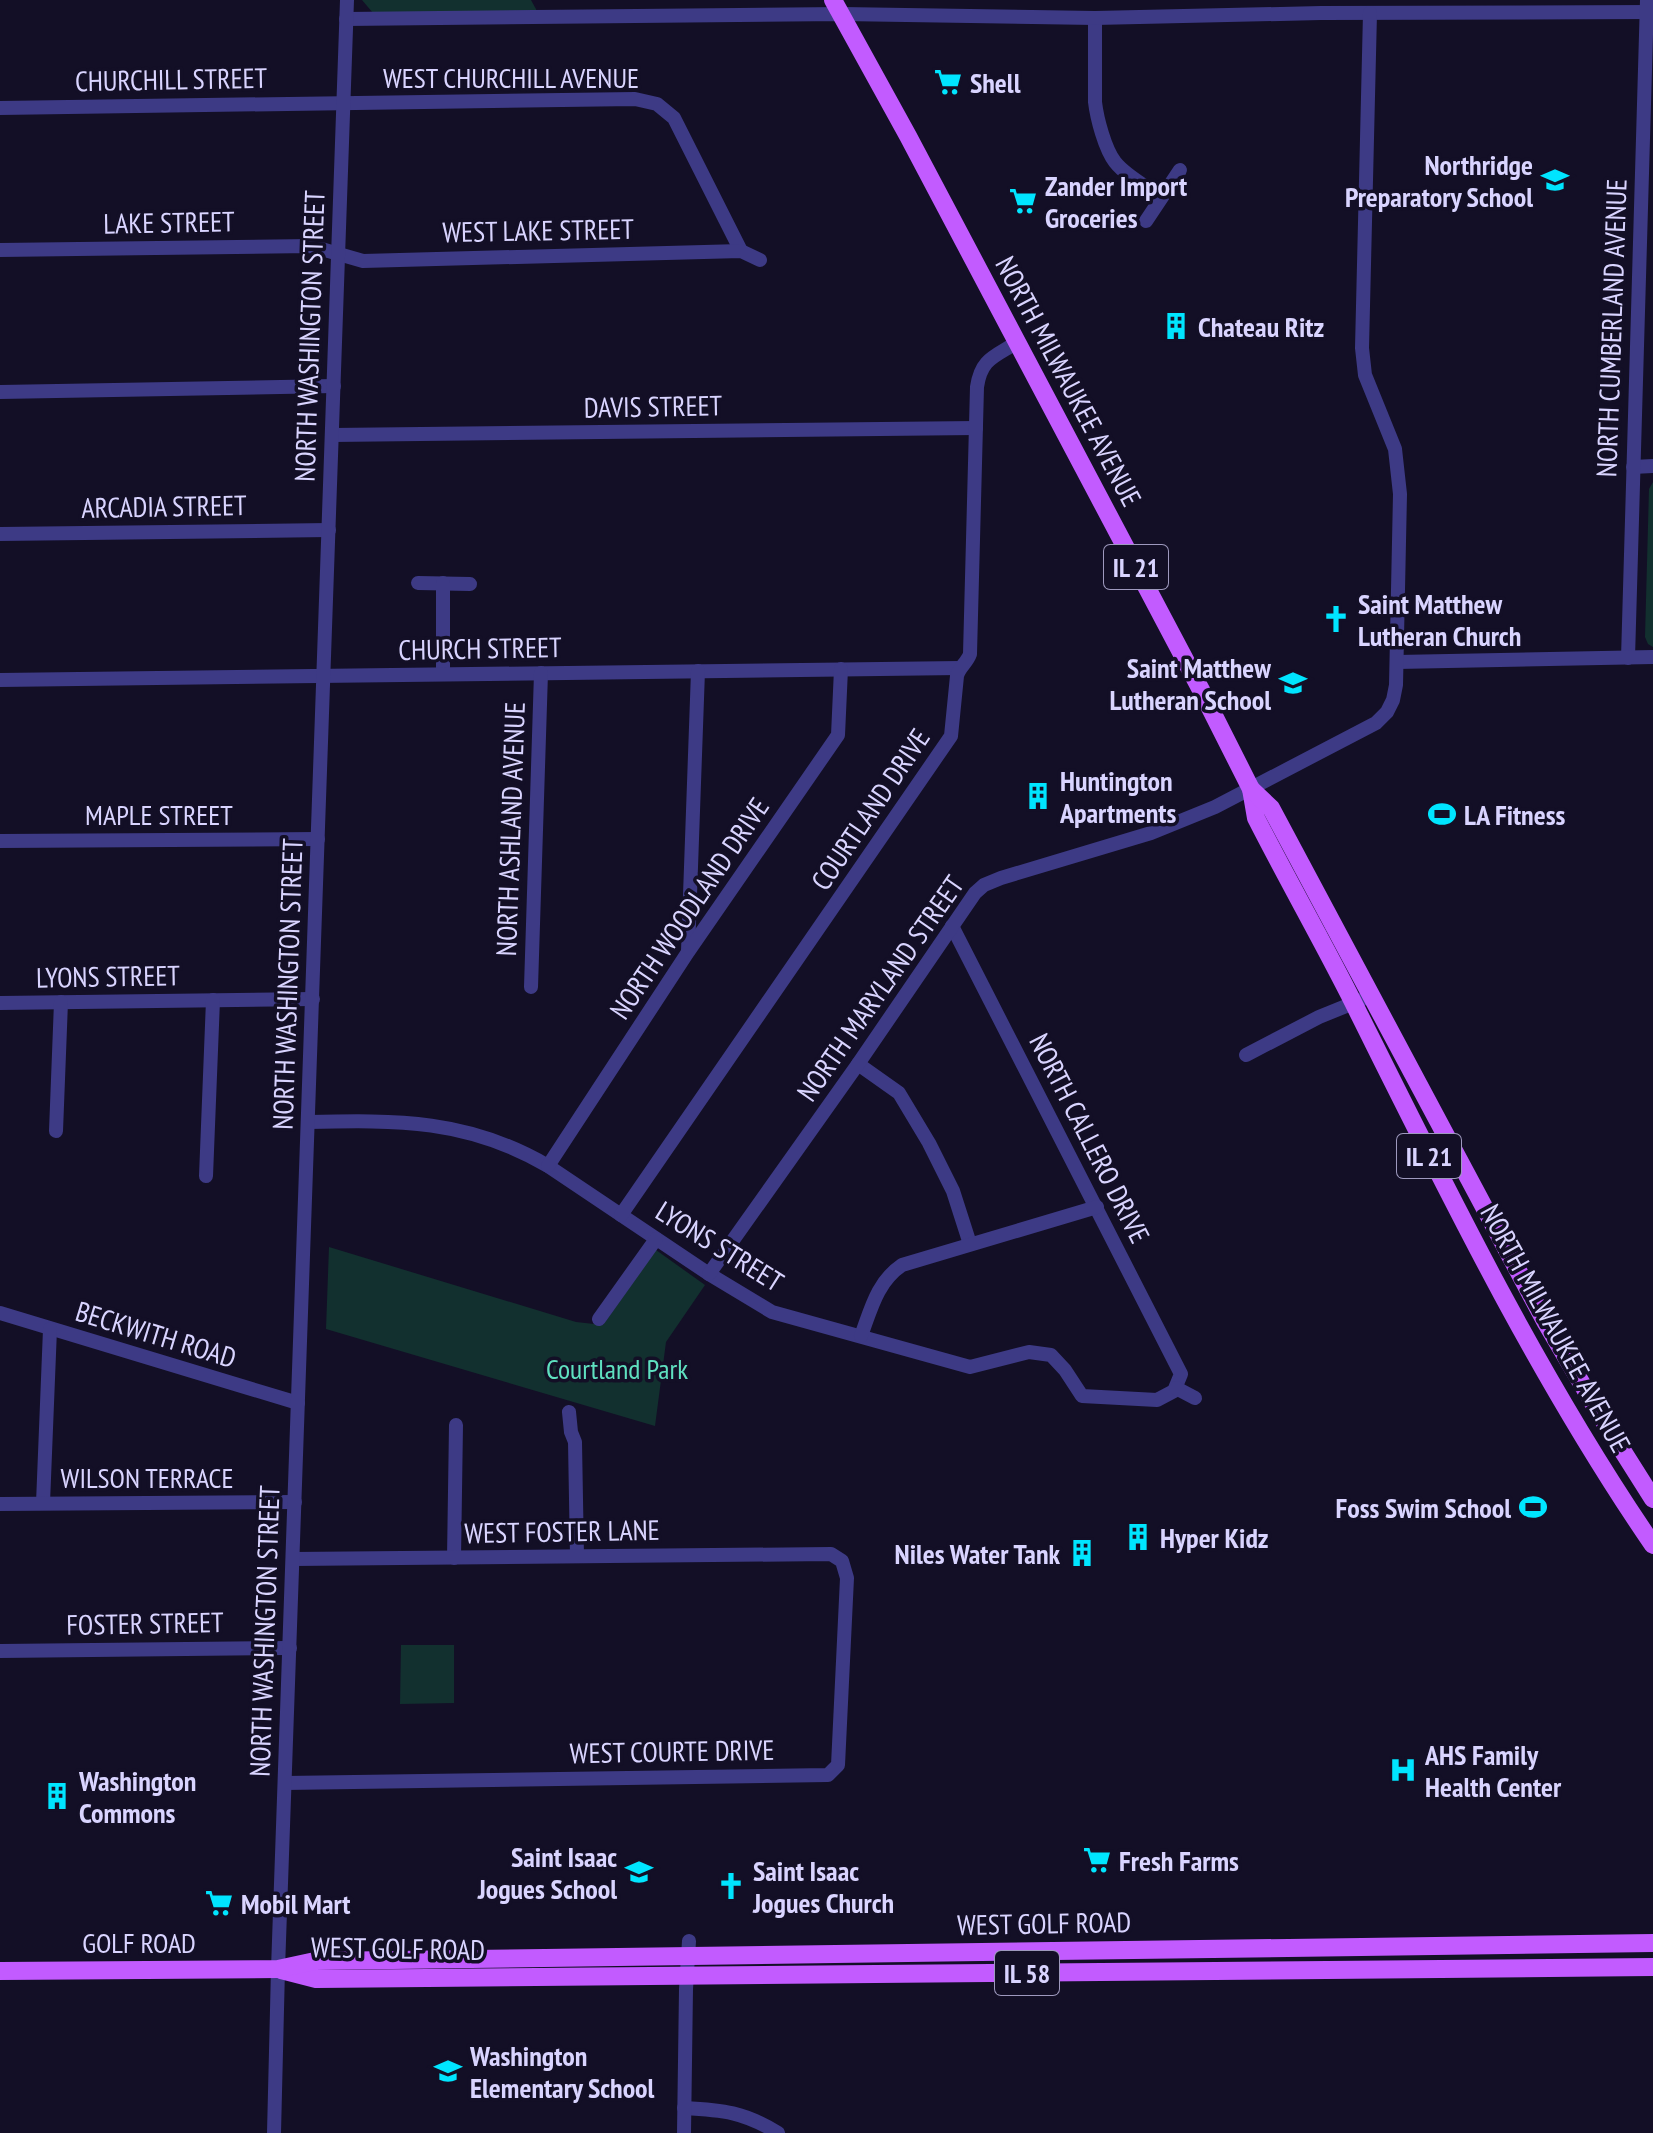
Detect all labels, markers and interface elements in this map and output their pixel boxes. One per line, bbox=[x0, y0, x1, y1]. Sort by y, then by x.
street label: CHURCHILL STREET bbox=[75, 59, 268, 99]
street label: WEST CHURCHILL AVENUE bbox=[383, 59, 639, 96]
place label: Shell bbox=[970, 64, 1021, 101]
supermarket icon: Shell bbox=[933, 67, 963, 97]
place label: Northridge Preparatory School bbox=[1345, 146, 1533, 215]
school or university icon: Northridge Preparatory School bbox=[1540, 165, 1570, 195]
place label: Zander Import Groceries bbox=[1045, 167, 1187, 236]
street label: NORTH CUMBERLAND AVENUE bbox=[1587, 178, 1635, 478]
supermarket icon: Zander Import Groceries bbox=[1008, 186, 1038, 216]
street label: NORTH WASHINGTON STREET bbox=[285, 189, 333, 482]
street label: LAKE STREET bbox=[103, 202, 235, 242]
street label: WEST LAKE STREET bbox=[442, 210, 635, 250]
street label: NORTH MILWAUKEE AVENUE bbox=[987, 250, 1151, 512]
place label: Chateau Ritz bbox=[1198, 308, 1324, 345]
building icon: Chateau Ritz bbox=[1161, 311, 1191, 341]
street label: DAVIS STREET bbox=[584, 386, 723, 426]
street label: ARCADIA STREET bbox=[81, 486, 247, 526]
road number: IL 21 bbox=[1104, 545, 1168, 589]
place label: Saint Matthew Lutheran Church bbox=[1358, 585, 1521, 654]
church icon: Saint Matthew Lutheran Church bbox=[1321, 604, 1351, 634]
street label: CHURCH STREET bbox=[398, 628, 562, 668]
place label: Saint Matthew Lutheran School bbox=[1109, 649, 1271, 718]
school or university icon: Saint Matthew Lutheran School bbox=[1278, 668, 1308, 698]
street label: NORTH ASHLAND AVENUE bbox=[487, 701, 533, 957]
street label: COURTLAND DRIVE bbox=[802, 721, 938, 897]
place label: Huntington Apartments bbox=[1059, 762, 1176, 831]
building icon: Huntington Apartments bbox=[1023, 781, 1053, 811]
street label: NORTH WOODLAND DRIVE bbox=[601, 790, 777, 1026]
street label: MAPLE STREET bbox=[85, 796, 233, 833]
place label: LA Fitness bbox=[1464, 796, 1565, 833]
sports icon: LA Fitness bbox=[1427, 799, 1457, 829]
street label: NORTH WASHINGTON STREET bbox=[263, 837, 311, 1130]
street label: NORTH MARYLAND STREET bbox=[788, 868, 972, 1108]
street label: LYONS STREET bbox=[36, 956, 181, 996]
street label: NORTH CALLERO DRIVE bbox=[1021, 1027, 1159, 1249]
road number: IL 21 bbox=[1397, 1134, 1461, 1178]
street label: LYONS STREET bbox=[649, 1192, 791, 1300]
street label: NORTH MILWAUKEE AVENUE bbox=[1472, 1197, 1640, 1459]
street label: BECKWITH ROAD bbox=[71, 1292, 241, 1376]
park label: Courtland Park bbox=[546, 1350, 688, 1387]
street label: WILSON TERRACE bbox=[61, 1459, 233, 1496]
street label: NORTH WASHINGTON STREET bbox=[240, 1484, 288, 1777]
place label: Foss Swim School bbox=[1335, 1489, 1511, 1526]
sports icon: Foss Swim School bbox=[1518, 1492, 1548, 1522]
street label: WEST FOSTER LANE bbox=[464, 1511, 660, 1551]
place label: Hyper Kidz bbox=[1160, 1519, 1269, 1556]
building icon: Hyper Kidz bbox=[1123, 1522, 1153, 1552]
place label: Niles Water Tank bbox=[895, 1535, 1060, 1572]
building icon: Niles Water Tank bbox=[1067, 1538, 1097, 1568]
street label: FOSTER STREET bbox=[66, 1603, 224, 1643]
street label: WEST COURTE DRIVE bbox=[569, 1731, 775, 1771]
place label: AHS Family Health Center bbox=[1424, 1736, 1562, 1805]
hospital icon: AHS Family Health Center bbox=[1388, 1755, 1418, 1785]
place label: Washington Commons bbox=[78, 1762, 196, 1831]
building icon: Washington Commons bbox=[42, 1781, 72, 1811]
place label: Saint Isaac Jogues School bbox=[477, 1838, 617, 1907]
place label: Fresh Farms bbox=[1119, 1842, 1239, 1879]
supermarket icon: Fresh Farms bbox=[1082, 1845, 1112, 1875]
place label: Saint Isaac Jogues Church bbox=[752, 1852, 894, 1921]
school or university icon: Saint Isaac Jogues School bbox=[624, 1857, 654, 1887]
church icon: Saint Isaac Jogues Church bbox=[716, 1871, 746, 1901]
place label: Mobil Mart bbox=[241, 1885, 351, 1922]
supermarket icon: Mobil Mart bbox=[204, 1888, 234, 1918]
street label: WEST GOLF ROAD bbox=[957, 1903, 1131, 1943]
street label: GOLF ROAD bbox=[82, 1924, 196, 1961]
street label: WEST GOLF ROAD bbox=[311, 1928, 485, 1968]
road number: IL 58 bbox=[995, 1951, 1059, 1995]
place label: Washington Elementary School bbox=[469, 2037, 655, 2106]
school or university icon: Washington Elementary School bbox=[433, 2056, 463, 2086]

